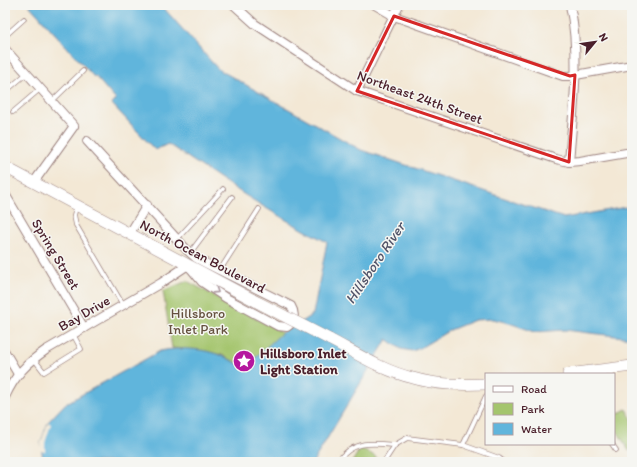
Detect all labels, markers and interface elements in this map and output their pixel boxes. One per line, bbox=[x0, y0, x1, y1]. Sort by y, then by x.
north arrow bbox=[575, 22, 615, 62]
text: N bbox=[596, 31, 611, 44]
street label: Northeast 24th Street bbox=[355, 67, 485, 128]
street label: Spring Street bbox=[28, 216, 83, 293]
street label: North Ocean Boulevard bbox=[137, 216, 269, 297]
water label: Hillsboro River bbox=[341, 217, 410, 307]
one-way arrow bbox=[212, 287, 219, 294]
street label: Bay Drive bbox=[55, 292, 113, 335]
park label: Hillsboro Inlet Park bbox=[168, 305, 228, 338]
place label: Hillsboro Inlet Light Station bbox=[260, 345, 347, 378]
place icon: Hillsboro Inlet Light Station bbox=[231, 348, 257, 374]
legend bbox=[485, 373, 615, 445]
text: Road bbox=[521, 382, 547, 396]
text: Park bbox=[521, 402, 545, 416]
text: Water bbox=[521, 422, 552, 436]

